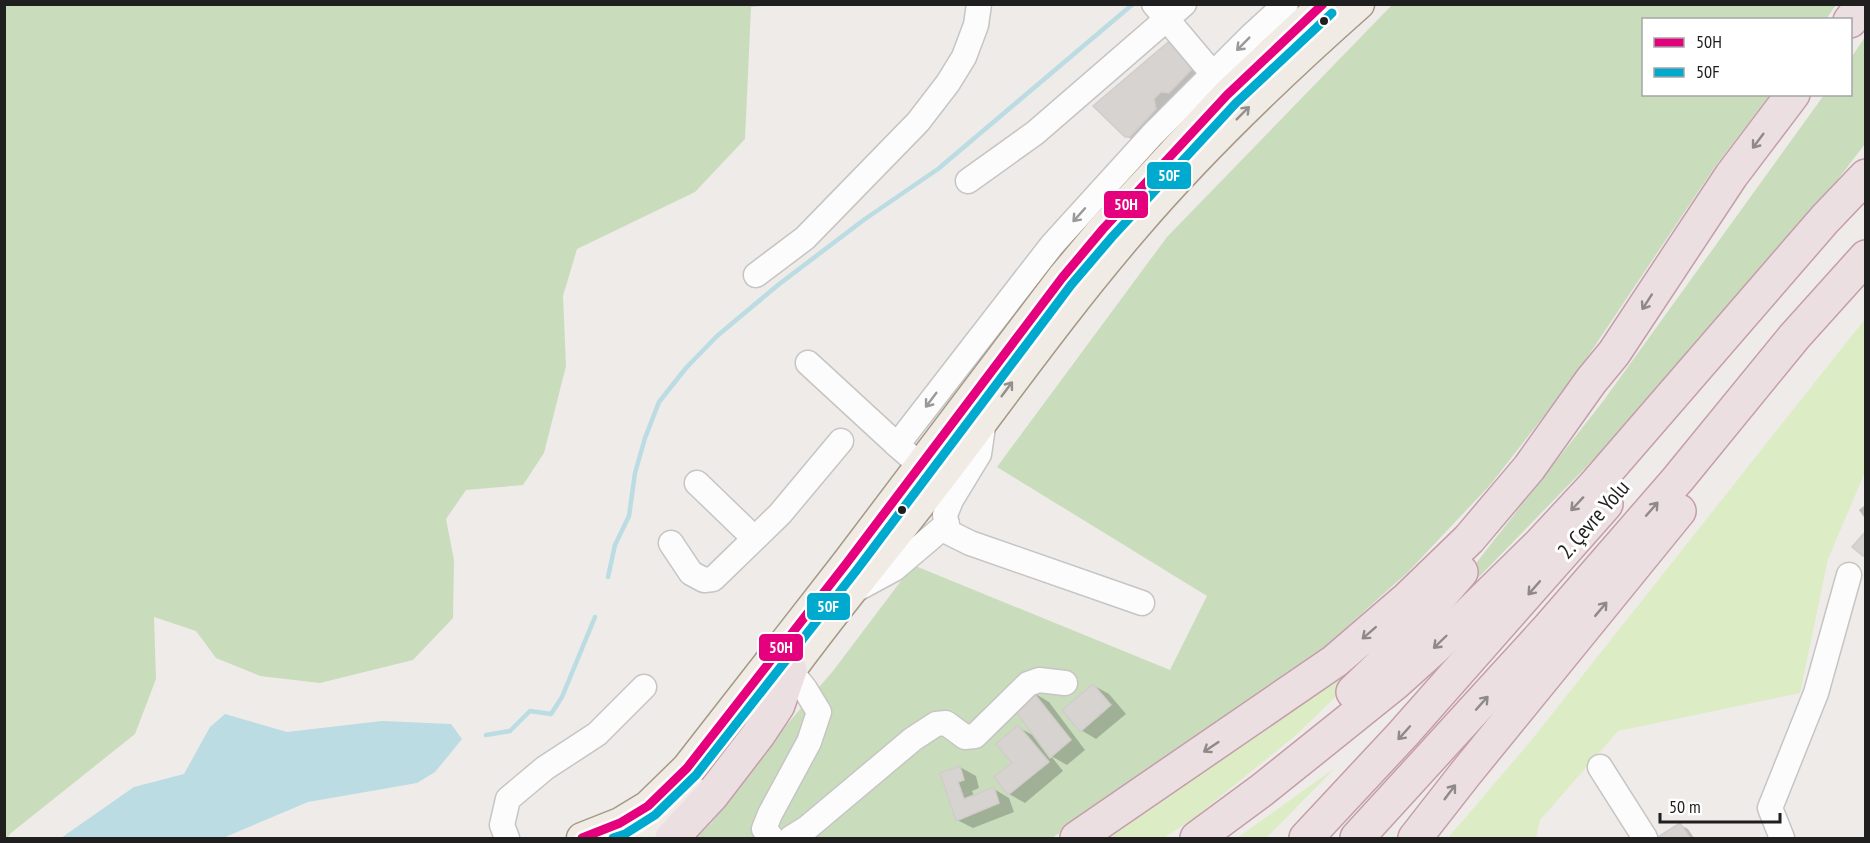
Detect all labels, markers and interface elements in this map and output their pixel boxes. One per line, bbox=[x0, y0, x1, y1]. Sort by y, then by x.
unlabelled marker bbox=[1318, 15, 1330, 27]
legend bbox=[1642, 18, 1852, 96]
text: 50H bbox=[1696, 30, 1722, 53]
one-way arrow bbox=[1236, 36, 1251, 51]
text: 50F bbox=[1696, 60, 1720, 83]
one-way arrow bbox=[1236, 106, 1250, 121]
one-way arrow bbox=[1752, 133, 1765, 149]
line badge: 50F bbox=[1146, 161, 1192, 190]
text: 50F bbox=[1158, 165, 1180, 185]
line badge: 50H bbox=[1103, 190, 1149, 219]
text: 50H bbox=[1114, 194, 1138, 214]
one-way arrow bbox=[1072, 207, 1086, 222]
one-way arrow bbox=[1641, 293, 1653, 310]
one-way arrow bbox=[1001, 381, 1014, 397]
one-way arrow bbox=[925, 392, 938, 408]
street label: 2. Çevre Yolu bbox=[1551, 474, 1635, 564]
one-way arrow bbox=[1570, 496, 1585, 511]
one-way arrow bbox=[1645, 502, 1659, 517]
unlabelled marker bbox=[896, 504, 908, 516]
one-way arrow bbox=[1527, 580, 1541, 595]
line badge: 50F bbox=[806, 592, 851, 621]
text: 50F bbox=[817, 596, 839, 616]
one-way arrow bbox=[1594, 601, 1607, 617]
one-way arrow bbox=[1361, 626, 1377, 639]
line badge: 50H bbox=[758, 633, 804, 662]
one-way arrow bbox=[1432, 635, 1447, 649]
text: 50H bbox=[769, 637, 793, 657]
one-way arrow bbox=[1475, 695, 1489, 710]
one-way arrow bbox=[1397, 726, 1411, 741]
one-way arrow bbox=[1203, 741, 1220, 753]
one-way arrow bbox=[1444, 785, 1457, 801]
scale bar bbox=[1660, 786, 1780, 824]
text: 50 m bbox=[1669, 795, 1701, 818]

